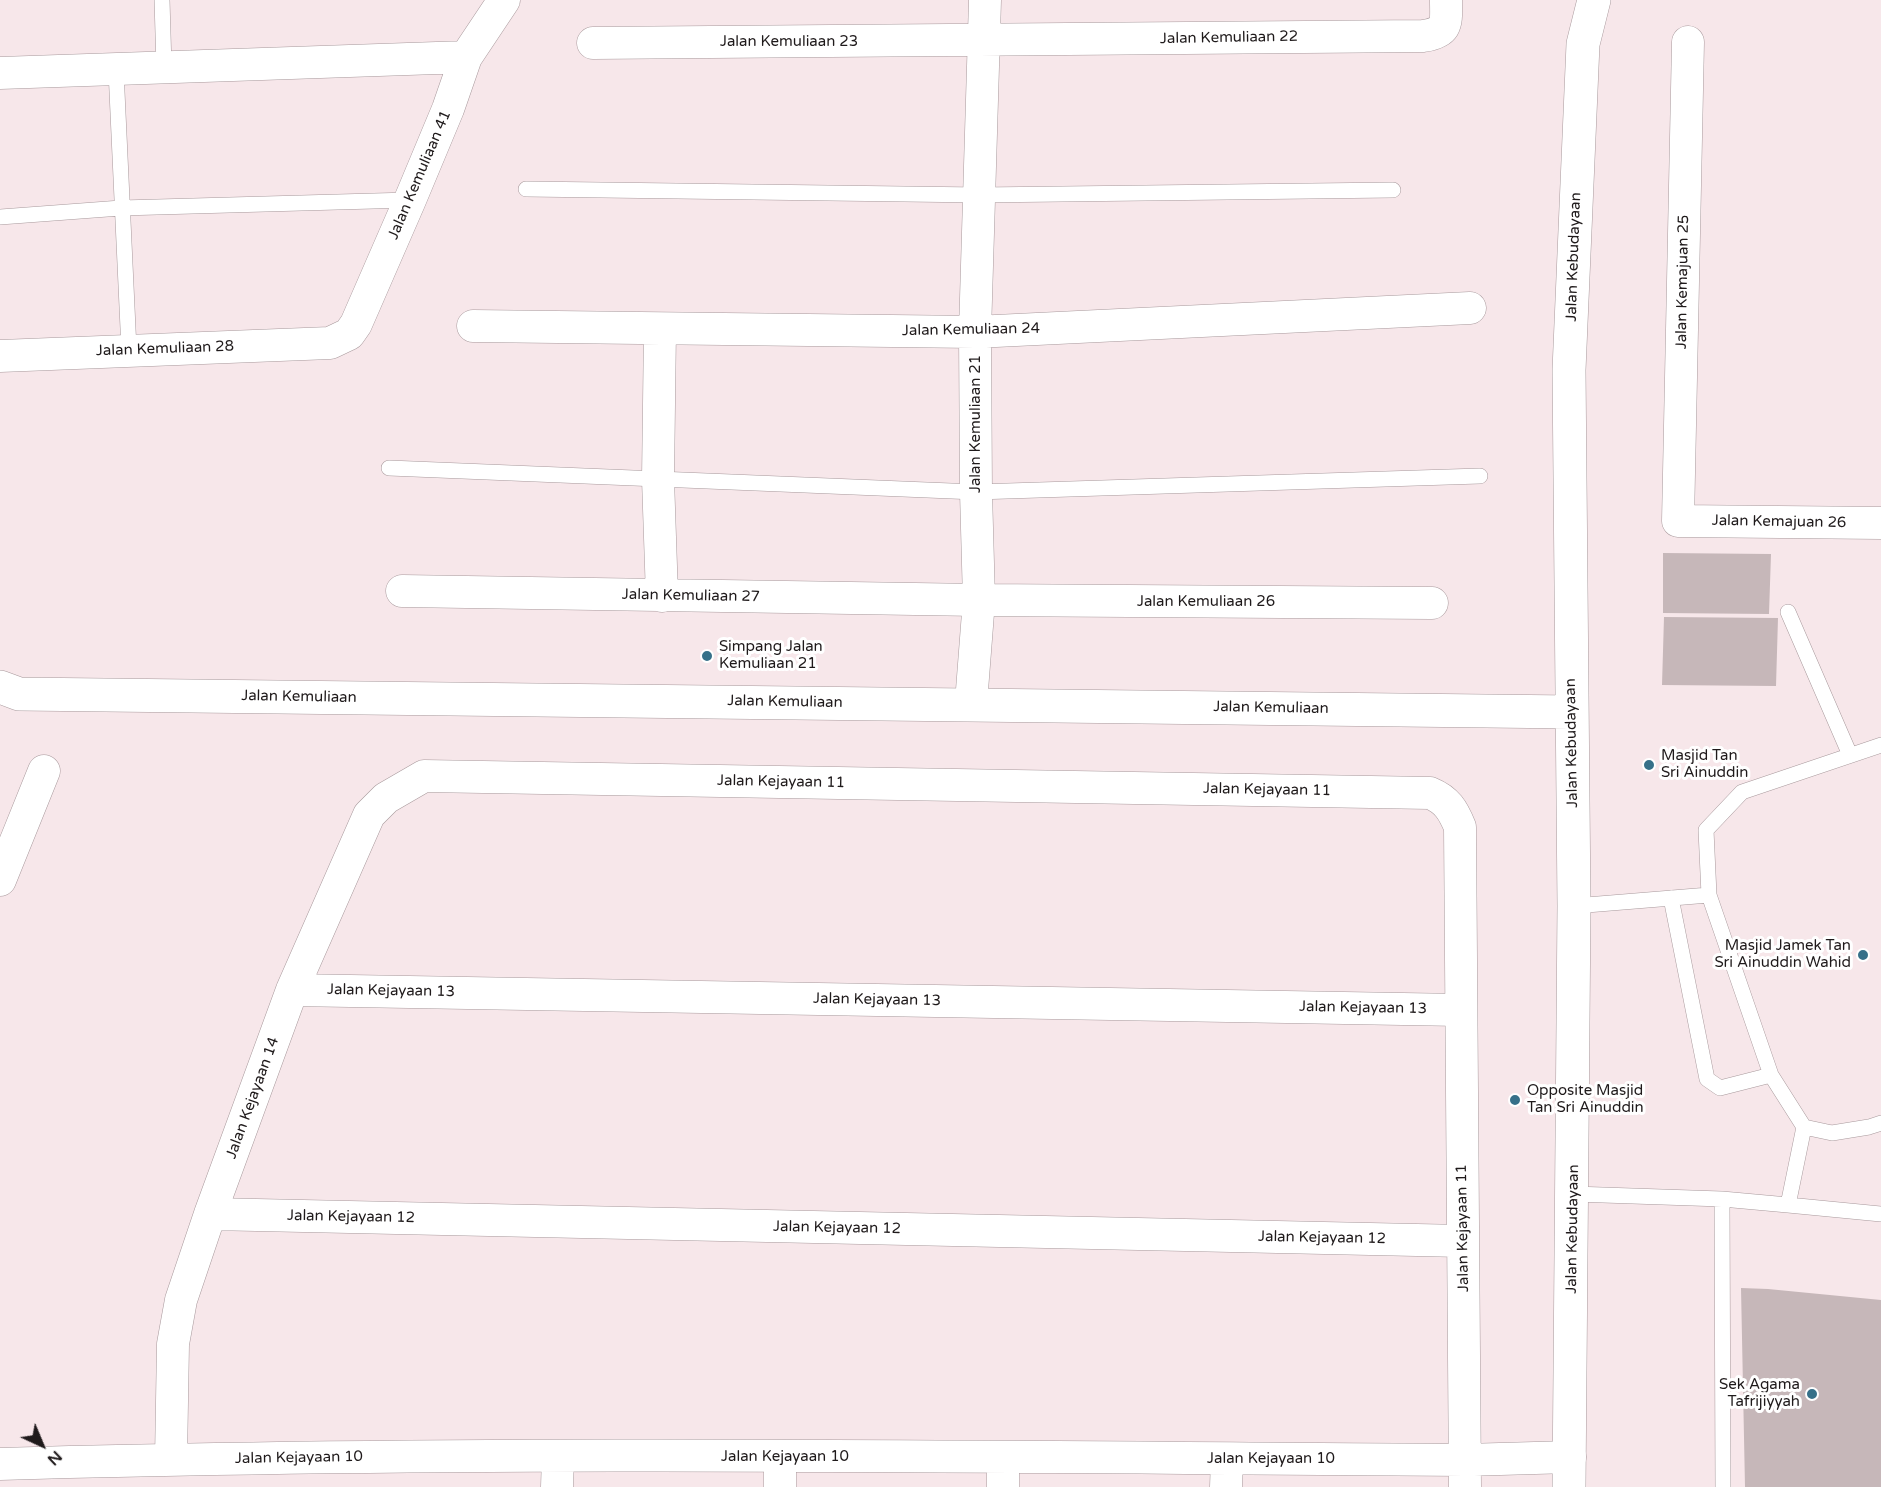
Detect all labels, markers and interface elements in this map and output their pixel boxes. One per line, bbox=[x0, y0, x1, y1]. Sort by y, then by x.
street label: Jalan Kemuliaan 22 bbox=[1160, 28, 1298, 48]
street label: Jalan Kemuliaan 23 bbox=[720, 33, 858, 51]
street label: Jalan Kemuliaan 41 bbox=[385, 108, 455, 242]
street label: Jalan Kebudayaan bbox=[1563, 192, 1585, 322]
street label: Jalan Kemajuan 25 bbox=[1673, 215, 1693, 349]
street label: Jalan Kemuliaan 24 bbox=[902, 320, 1040, 340]
street label: Jalan Kemuliaan 28 bbox=[96, 338, 234, 360]
street label: Jalan Kemuliaan 21 bbox=[967, 355, 985, 493]
street label: Jalan Kemajuan 26 bbox=[1712, 512, 1846, 532]
street label: Jalan Kemuliaan 27 bbox=[622, 586, 760, 606]
street label: Jalan Kemuliaan 26 bbox=[1137, 593, 1275, 611]
place label: Simpang Jalan Kemuliaan 21 bbox=[719, 638, 823, 673]
marker: Simpang Jalan Kemuliaan 21 bbox=[700, 649, 714, 663]
street label: Jalan Kebudayaan bbox=[1562, 678, 1582, 808]
street label: Jalan Kemuliaan bbox=[241, 687, 357, 707]
street label: Jalan Kemuliaan bbox=[727, 692, 843, 712]
street label: Jalan Kemuliaan bbox=[1213, 698, 1329, 718]
place label: Masjid Tan Sri Ainuddin bbox=[1661, 747, 1748, 782]
marker: Masjid Tan Sri Ainuddin bbox=[1642, 758, 1656, 772]
street label: Jalan Kejayaan 11 bbox=[717, 772, 845, 792]
street label: Jalan Kejayaan 11 bbox=[1203, 780, 1331, 800]
place label: Masjid Jamek Tan Sri Ainuddin Wahid bbox=[1714, 937, 1851, 972]
marker: Masjid Jamek Tan Sri Ainuddin Wahid bbox=[1856, 948, 1870, 962]
street label: Jalan Kejayaan 13 bbox=[327, 981, 455, 1001]
street label: Jalan Kejayaan 13 bbox=[813, 990, 941, 1010]
street label: Jalan Kejayaan 13 bbox=[1299, 998, 1427, 1018]
street label: Jalan Kejayaan 14 bbox=[223, 1035, 283, 1161]
place label: Opposite Masjid Tan Sri Ainuddin bbox=[1527, 1082, 1644, 1117]
marker: Opposite Masjid Tan Sri Ainuddin bbox=[1508, 1093, 1522, 1107]
street label: Jalan Kejayaan 11 bbox=[1453, 1164, 1473, 1292]
street label: Jalan Kebudayaan bbox=[1563, 1164, 1583, 1294]
street label: Jalan Kejayaan 12 bbox=[287, 1207, 415, 1227]
street label: Jalan Kejayaan 12 bbox=[773, 1218, 901, 1238]
street label: Jalan Kejayaan 12 bbox=[1258, 1228, 1386, 1248]
place label: Sek Agama Tafrijiyyah bbox=[1719, 1376, 1800, 1411]
marker: Sek Agama Tafrijiyyah bbox=[1805, 1387, 1819, 1401]
north arrow bbox=[12, 1415, 72, 1475]
text: N bbox=[43, 1446, 66, 1470]
street label: Jalan Kejayaan 10 bbox=[235, 1448, 363, 1468]
street label: Jalan Kejayaan 10 bbox=[721, 1448, 849, 1466]
street label: Jalan Kejayaan 10 bbox=[1207, 1450, 1335, 1468]

